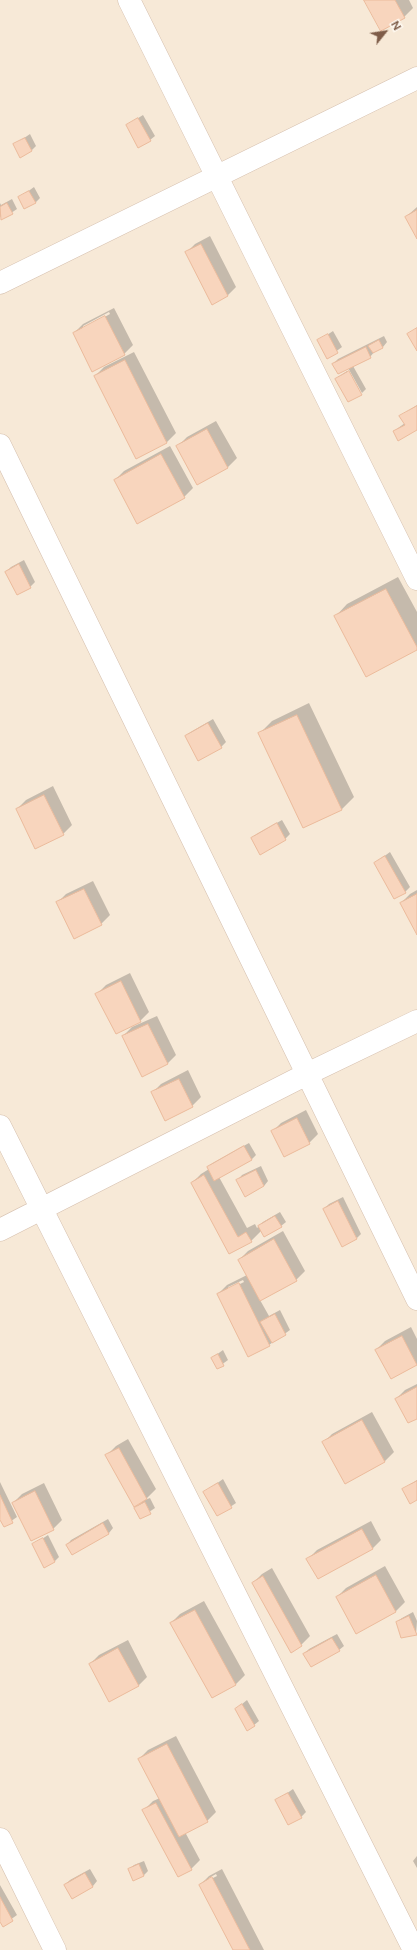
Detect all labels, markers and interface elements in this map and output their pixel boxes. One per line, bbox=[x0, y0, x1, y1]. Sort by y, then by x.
north arrow bbox=[365, 12, 405, 52]
text: N bbox=[388, 19, 404, 33]

